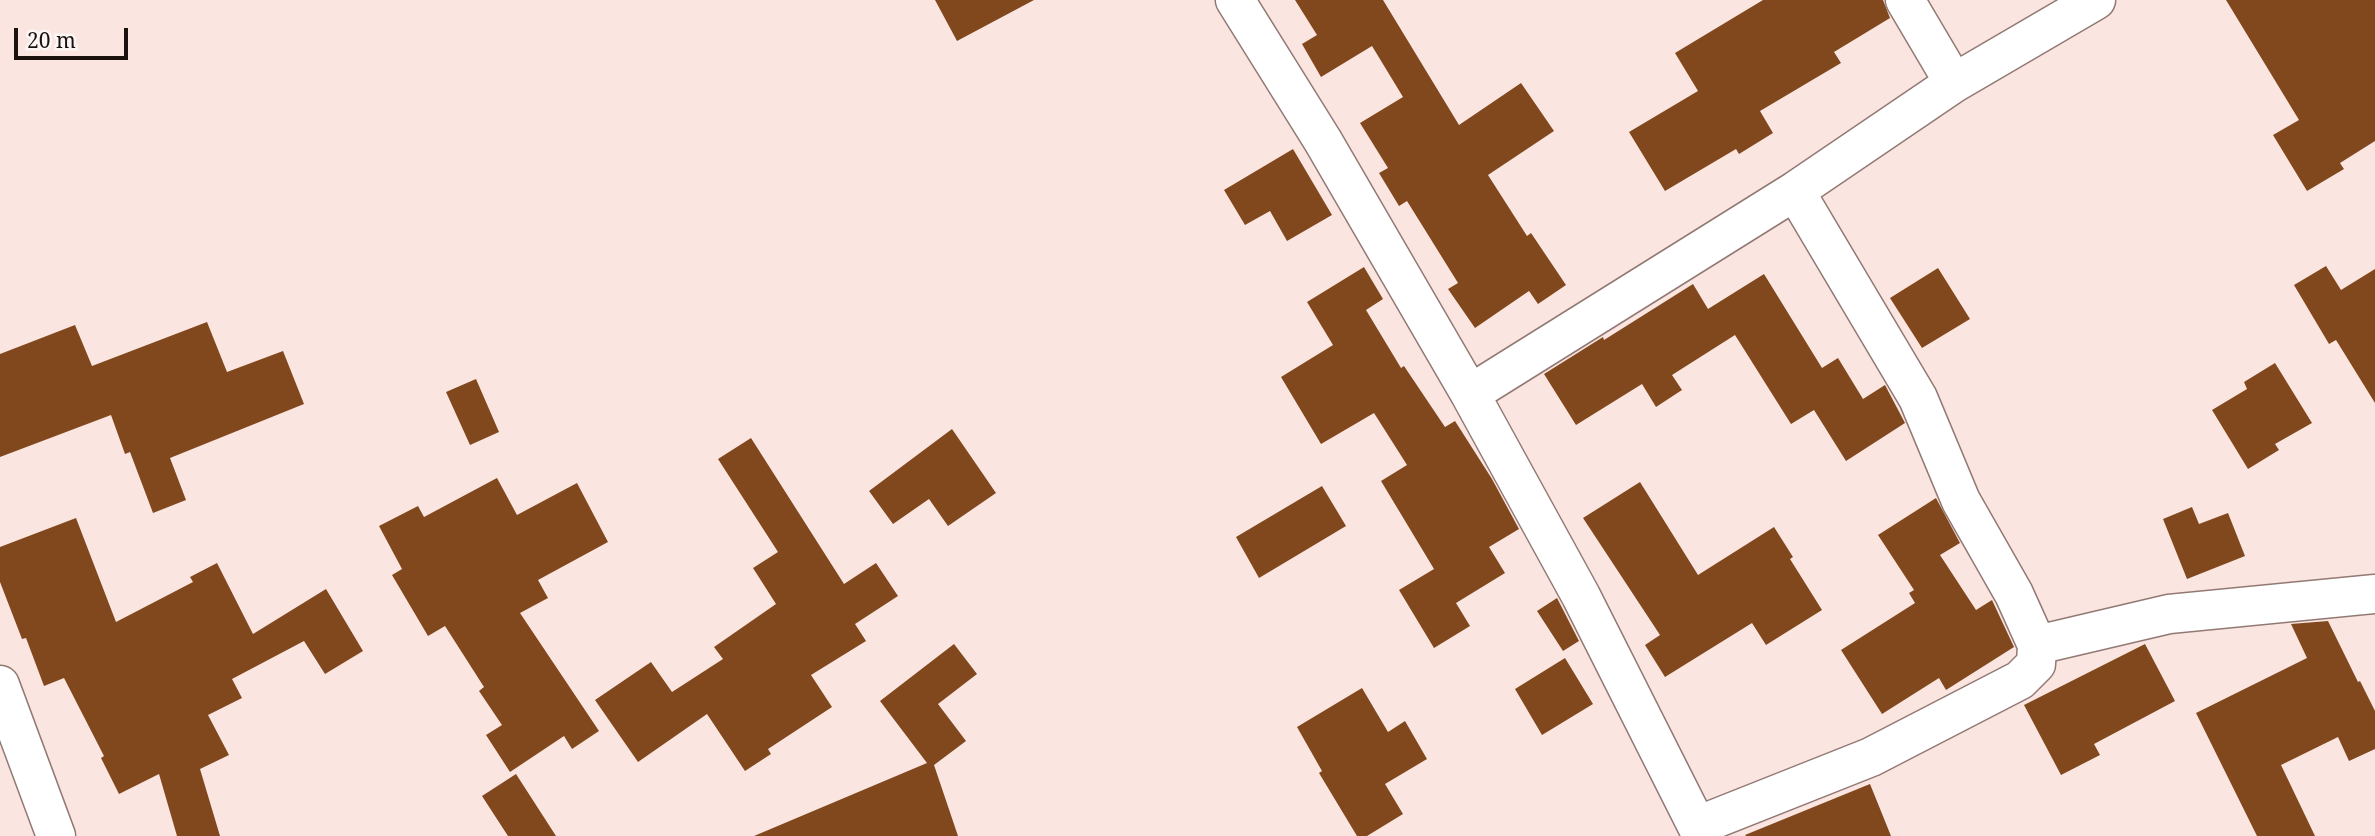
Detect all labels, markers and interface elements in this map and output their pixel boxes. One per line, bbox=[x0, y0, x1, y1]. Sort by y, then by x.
scale bar bbox=[18, 14, 131, 58]
text: 20 m bbox=[27, 26, 76, 54]

